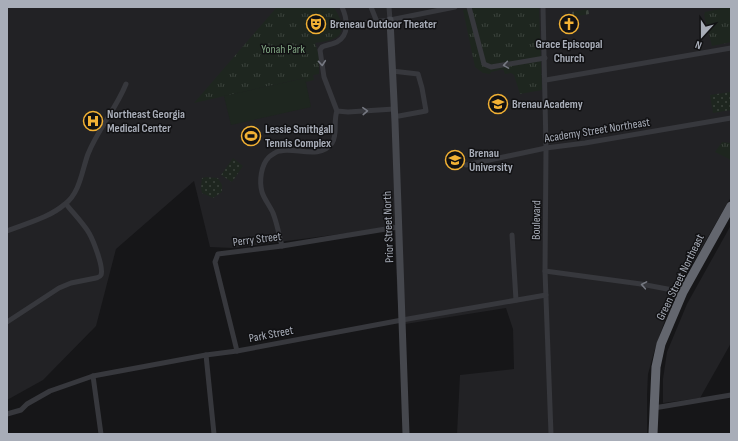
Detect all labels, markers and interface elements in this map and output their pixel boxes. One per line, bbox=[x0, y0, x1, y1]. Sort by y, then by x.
theatre icon: Breneau Outdoor Theater bbox=[305, 13, 327, 35]
church icon: Grace Episcopal Church bbox=[558, 13, 580, 35]
north arrow bbox=[682, 16, 722, 56]
place label: Breneau Outdoor Theater bbox=[330, 17, 437, 32]
place label: Grace Episcopal Church bbox=[535, 37, 603, 66]
text: N bbox=[693, 38, 704, 52]
park label: Yonah Park bbox=[261, 42, 305, 57]
one-way arrow bbox=[317, 60, 326, 66]
one-way arrow bbox=[503, 60, 510, 68]
school or university icon: Brenau Academy bbox=[487, 93, 509, 115]
place label: Brenau Academy bbox=[512, 97, 583, 112]
place label: Northeast Georgia Medical Center bbox=[107, 107, 185, 136]
one-way arrow bbox=[362, 107, 368, 116]
hospital icon: Northeast Georgia Medical Center bbox=[82, 110, 104, 132]
street label: Academy Street Northeast bbox=[542, 115, 651, 146]
place label: Lessie Smithgall Tennis Complex bbox=[265, 122, 333, 151]
sports icon: Lessie Smithgall Tennis Complex bbox=[240, 125, 262, 147]
place label: Brenau University bbox=[469, 146, 513, 175]
school or university icon: Brenau University bbox=[444, 149, 466, 171]
street label: Prior Street North bbox=[380, 191, 397, 263]
street label: Boulevard bbox=[529, 200, 544, 240]
street label: Perry Street bbox=[232, 229, 282, 250]
street label: Green Street Northeast bbox=[653, 231, 708, 323]
one-way arrow bbox=[641, 281, 647, 290]
street label: Park Street bbox=[248, 323, 295, 346]

